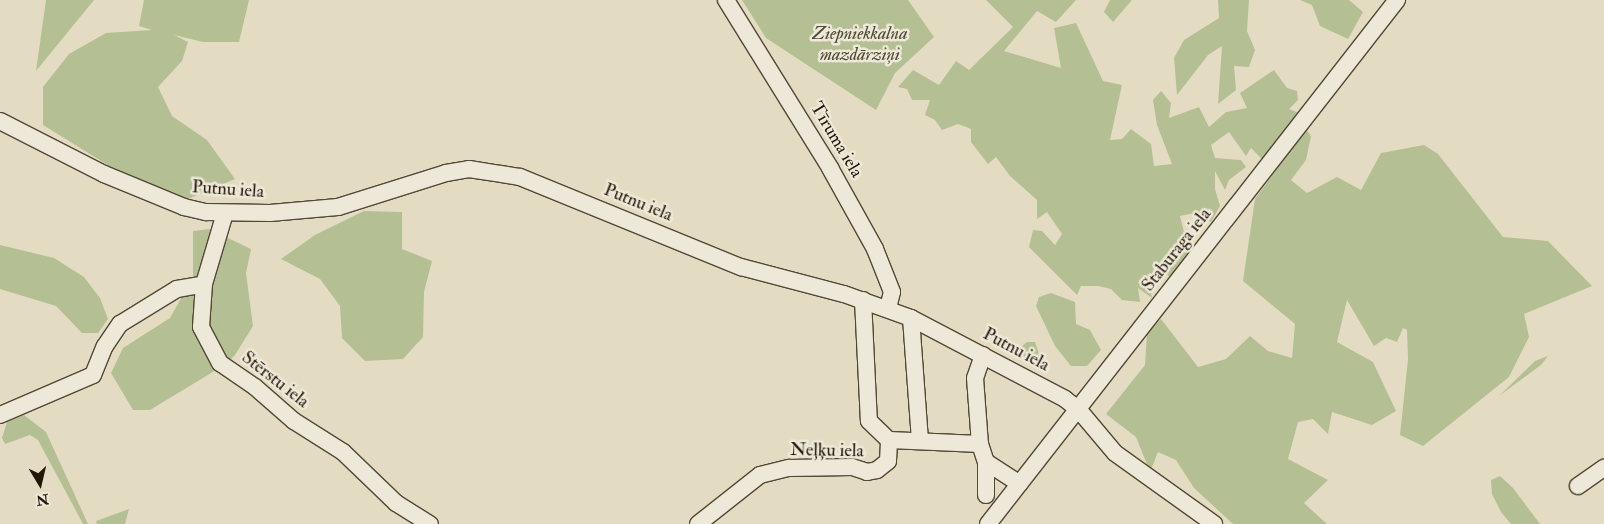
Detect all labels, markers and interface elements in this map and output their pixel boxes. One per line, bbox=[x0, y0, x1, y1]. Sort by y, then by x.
park label: Ziepniekkalna mazdārziņi bbox=[813, 24, 907, 66]
street label: Tīruma iela bbox=[805, 98, 867, 182]
street label: Putnu iela bbox=[191, 177, 265, 203]
street label: Putnu iela bbox=[601, 179, 675, 227]
street label: Staburaga iela bbox=[1138, 204, 1216, 296]
street label: Putnu iela bbox=[979, 324, 1053, 376]
street label: Stērstu iela bbox=[237, 347, 313, 413]
street label: Neļķu iela bbox=[790, 440, 864, 462]
north arrow bbox=[15, 459, 65, 509]
text: N bbox=[35, 490, 50, 509]

